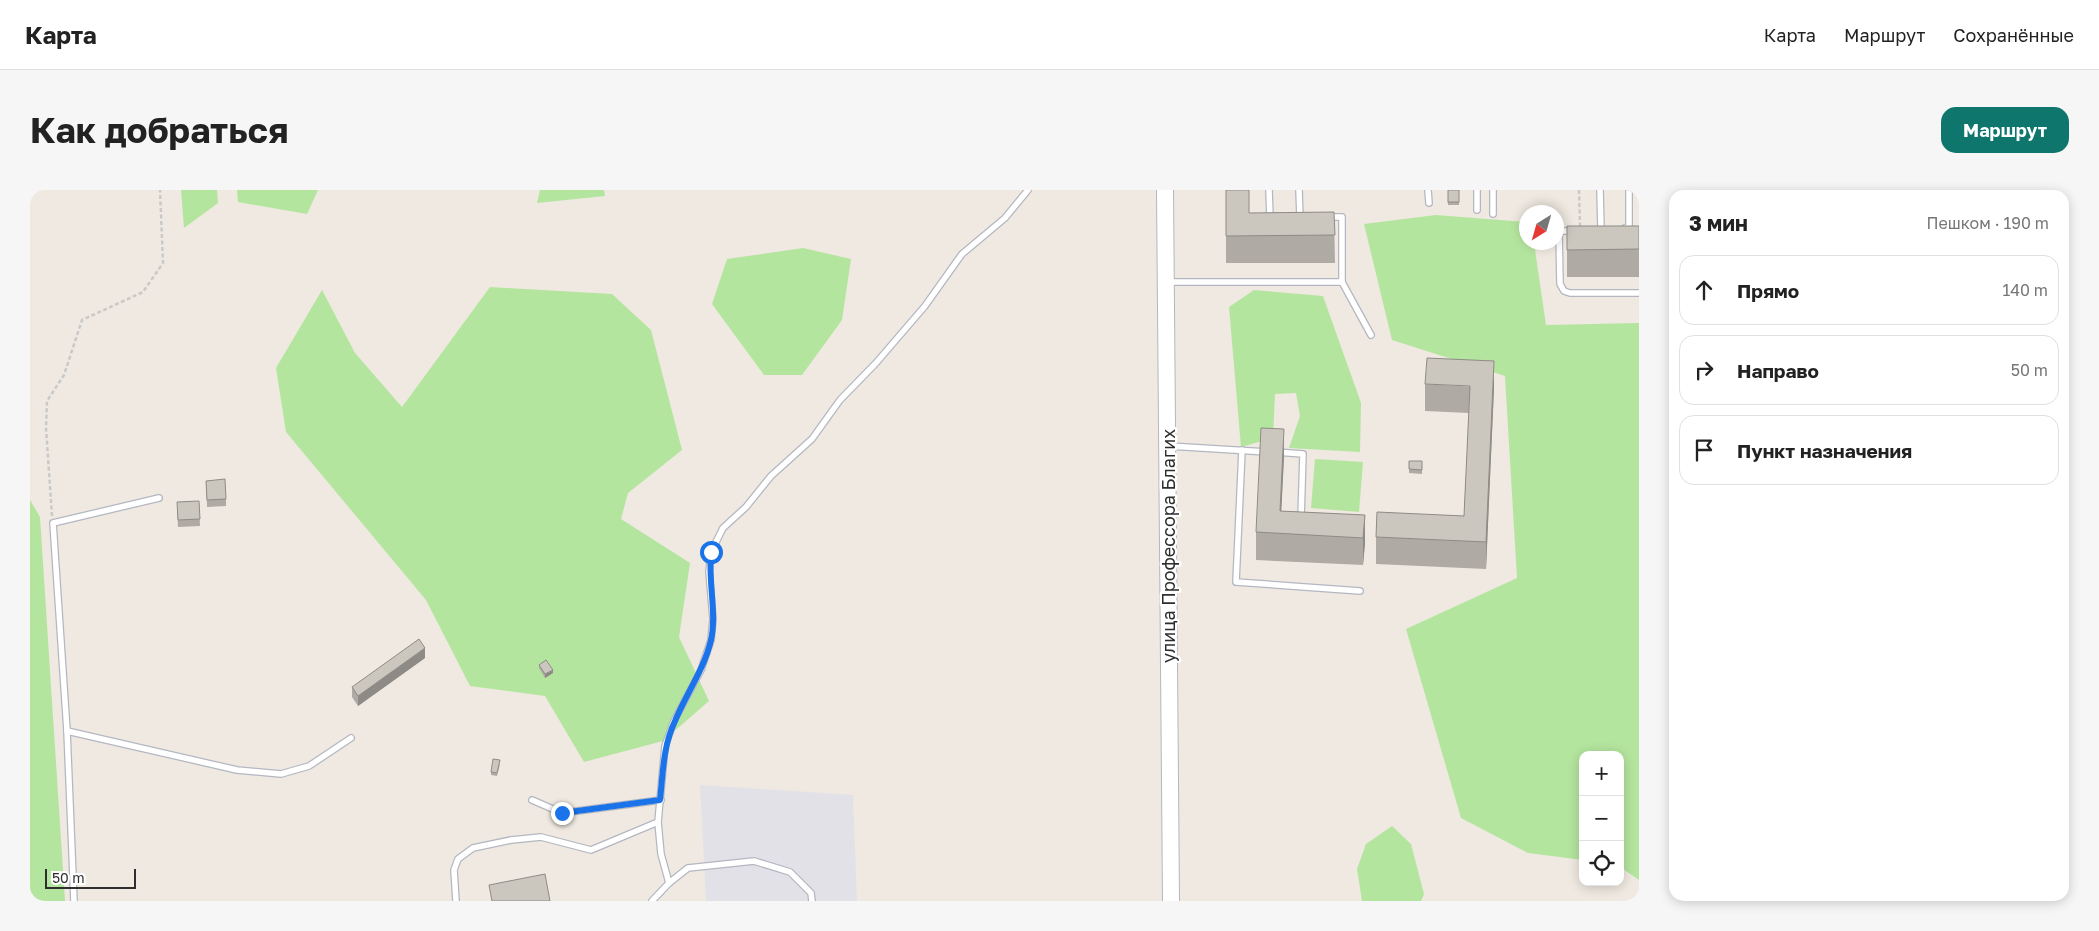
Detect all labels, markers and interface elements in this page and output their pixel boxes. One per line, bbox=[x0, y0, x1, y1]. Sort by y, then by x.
text: Карта bbox=[25, 20, 97, 49]
text: Карта bbox=[1764, 24, 1816, 46]
text: Маршрут bbox=[1844, 24, 1925, 46]
text: Сохранённые bbox=[1953, 24, 2074, 46]
button: Маршрут bbox=[1941, 107, 2069, 153]
text: Как добраться bbox=[30, 109, 288, 151]
north arrow bbox=[1519, 205, 1564, 250]
text: 3 мин bbox=[1689, 210, 1748, 236]
text: Пешком · 190 m bbox=[1926, 213, 2049, 233]
icon: ahead bbox=[1690, 276, 1718, 304]
text: Прямо bbox=[1737, 279, 1799, 302]
text: 140 m bbox=[2002, 280, 2048, 300]
icon: right bbox=[1690, 356, 1718, 384]
text: Направо bbox=[1737, 359, 1819, 382]
text: 50 m bbox=[2011, 360, 2048, 380]
street label: улица Профессора Благих bbox=[1157, 429, 1179, 663]
icon: arrive bbox=[1690, 436, 1718, 464]
text: Пункт назначения bbox=[1737, 439, 1912, 462]
route start bbox=[700, 541, 723, 564]
map controls bbox=[1579, 751, 1624, 886]
button: + bbox=[1579, 751, 1624, 796]
button: − bbox=[1579, 796, 1624, 841]
route end bbox=[551, 802, 574, 825]
button: locate bbox=[1579, 841, 1624, 886]
scale bar bbox=[45, 866, 136, 889]
text: 50 m bbox=[52, 869, 85, 886]

